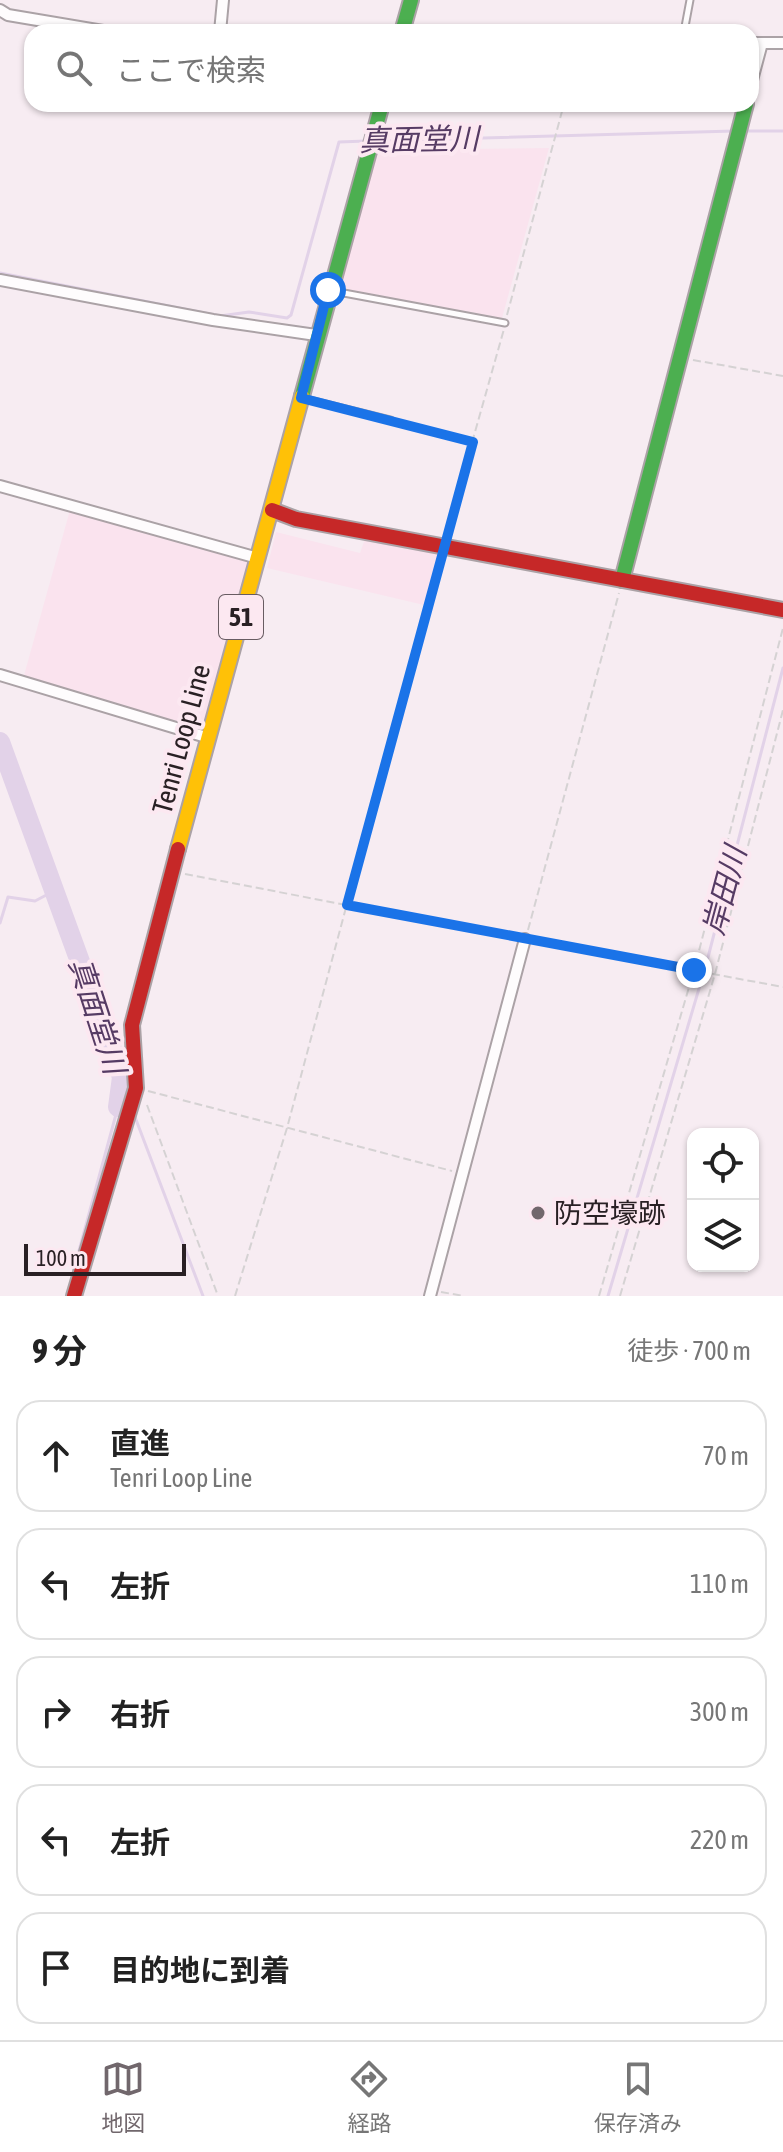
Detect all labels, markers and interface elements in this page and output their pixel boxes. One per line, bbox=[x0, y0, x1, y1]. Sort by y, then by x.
search box bbox=[24, 24, 759, 112]
icon: search bbox=[52, 46, 96, 90]
text: ここで検索 bbox=[116, 53, 266, 87]
water label: 真面堂川 bbox=[359, 121, 482, 157]
route start bbox=[310, 272, 346, 308]
road number: 51 bbox=[219, 595, 263, 639]
street label: Tenri Loop Line bbox=[146, 661, 216, 817]
water label: 岸田川 bbox=[696, 840, 753, 939]
route end bbox=[676, 952, 712, 988]
water label: 真面堂川 bbox=[63, 953, 134, 1081]
map controls bbox=[687, 1128, 759, 1272]
button: locate bbox=[687, 1128, 759, 1200]
place label: 防空壕跡 bbox=[554, 1197, 666, 1229]
button: layers bbox=[687, 1200, 759, 1272]
marker: 防空壕跡 bbox=[529, 1204, 547, 1222]
scale bar bbox=[24, 1240, 186, 1276]
text: 100 m bbox=[36, 1245, 86, 1271]
text: 9 分 bbox=[32, 1331, 87, 1370]
text: 徒歩 · 700 m bbox=[627, 1336, 751, 1366]
text: 直進 bbox=[110, 1426, 170, 1460]
icon: ahead bbox=[34, 1434, 78, 1478]
text: 70 m bbox=[702, 1441, 749, 1471]
text: Tenri Loop Line bbox=[110, 1463, 252, 1493]
icon: left bbox=[34, 1562, 78, 1606]
text: 左折 bbox=[110, 1569, 170, 1603]
text: 110 m bbox=[690, 1569, 749, 1599]
icon: right bbox=[34, 1690, 78, 1734]
text: 右折 bbox=[110, 1697, 170, 1731]
text: 300 m bbox=[690, 1697, 749, 1727]
icon: left bbox=[34, 1818, 78, 1862]
text: 左折 bbox=[110, 1825, 170, 1859]
text: 220 m bbox=[690, 1825, 749, 1855]
icon: arrive bbox=[34, 1946, 78, 1990]
text: 目的地に到着 bbox=[110, 1953, 290, 1987]
tab: 地図 bbox=[101, 2057, 145, 2137]
tab: 経路 bbox=[347, 2057, 392, 2137]
tab: 保存済み bbox=[594, 2057, 682, 2137]

